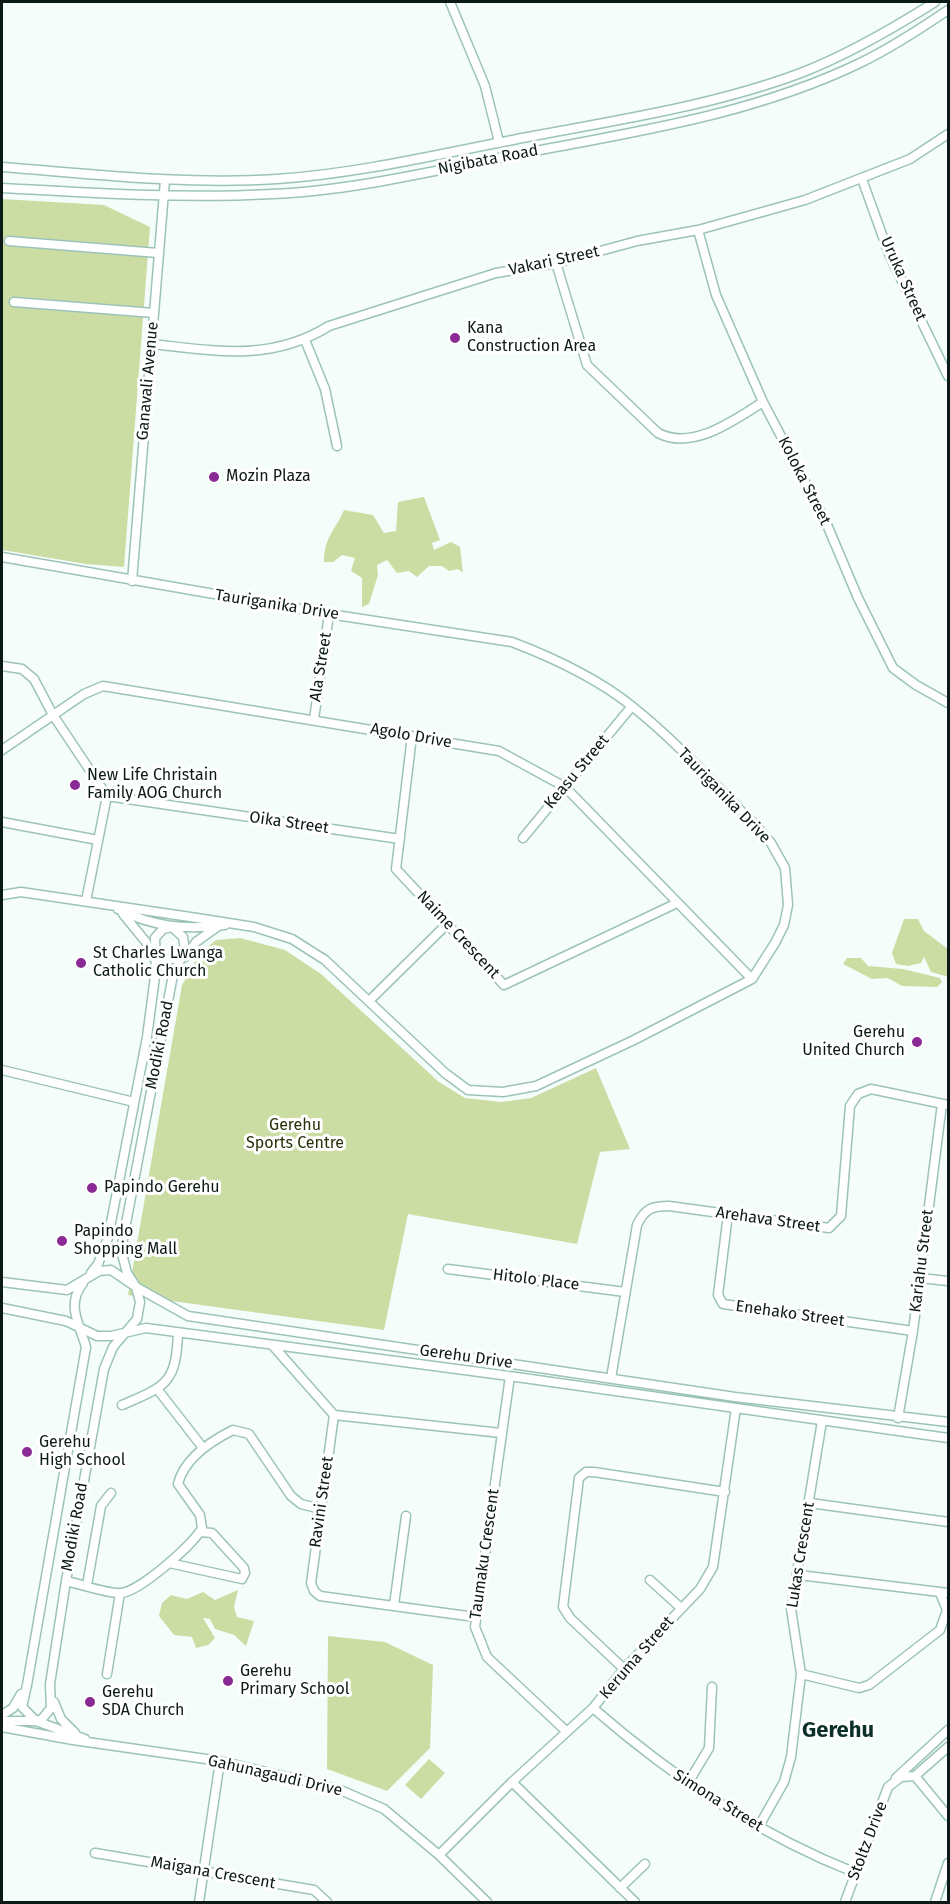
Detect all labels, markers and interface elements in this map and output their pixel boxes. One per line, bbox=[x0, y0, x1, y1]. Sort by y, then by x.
street label: Nigibata Road bbox=[436, 141, 540, 179]
street label: Uruka Street bbox=[876, 234, 930, 324]
street label: Vakari Street bbox=[507, 242, 601, 280]
place label: Kana Construction Area bbox=[467, 319, 596, 357]
street label: Ganavali Avenue bbox=[133, 321, 163, 441]
marker: Kana Construction Area bbox=[448, 331, 462, 345]
street label: Koloka Street bbox=[773, 434, 835, 528]
place label: Mozin Plaza bbox=[226, 467, 311, 487]
marker: Mozin Plaza bbox=[207, 470, 221, 484]
street label: Tauriganika Drive bbox=[214, 586, 340, 624]
street label: Ala Street bbox=[306, 631, 336, 703]
street label: Agolo Drive bbox=[369, 719, 453, 753]
street label: Keasu Street bbox=[540, 731, 614, 813]
street label: Tauriganika Drive bbox=[674, 744, 774, 848]
place label: New Life Christain Family AOG Church bbox=[87, 766, 222, 804]
marker: New Life Christain Family AOG Church bbox=[68, 778, 82, 792]
street label: Oika Street bbox=[248, 808, 330, 838]
street label: Naime Crescent bbox=[413, 887, 503, 983]
place label: St Charles Lwanga Catholic Church bbox=[93, 944, 223, 982]
marker: St Charles Lwanga Catholic Church bbox=[74, 956, 88, 970]
street label: Modiki Road bbox=[142, 999, 178, 1091]
place label: Gerehu United Church bbox=[802, 1023, 905, 1061]
marker: Gerehu United Church bbox=[910, 1035, 924, 1049]
park label: Gerehu Sports Centre bbox=[246, 1116, 344, 1154]
place label: Papindo Gerehu bbox=[104, 1178, 220, 1198]
marker: Papindo Gerehu bbox=[85, 1181, 99, 1195]
street label: Arehava Street bbox=[714, 1203, 822, 1237]
street label: Kariahu Street bbox=[906, 1208, 938, 1314]
place label: Papindo Shopping Mall bbox=[74, 1222, 177, 1260]
marker: Papindo Shopping Mall bbox=[55, 1234, 69, 1248]
street label: Hitolo Place bbox=[492, 1265, 580, 1295]
street label: Enehako Street bbox=[734, 1297, 846, 1331]
street label: Gerehu Drive bbox=[418, 1341, 514, 1373]
place label: Gerehu High School bbox=[39, 1433, 125, 1471]
marker: Gerehu High School bbox=[20, 1445, 34, 1459]
street label: Ravini Street bbox=[306, 1455, 338, 1549]
street label: Modiki Road bbox=[58, 1481, 92, 1573]
street label: Taumaku Crescent bbox=[466, 1488, 504, 1620]
street label: Lukas Crescent bbox=[783, 1501, 819, 1609]
street label: Keruma Street bbox=[596, 1613, 678, 1703]
place label: Gerehu Primary School bbox=[240, 1662, 349, 1700]
marker: Gerehu Primary School bbox=[221, 1674, 235, 1688]
place label: Gerehu SDA Church bbox=[102, 1683, 184, 1721]
marker: Gerehu SDA Church bbox=[83, 1695, 97, 1709]
district label: Gerehu bbox=[802, 1718, 874, 1744]
street label: Gahunagaudi Drive bbox=[206, 1751, 344, 1801]
street label: Simona Street bbox=[670, 1766, 766, 1836]
street label: Stoltz Drive bbox=[844, 1799, 892, 1883]
street label: Maigana Crescent bbox=[149, 1853, 277, 1893]

